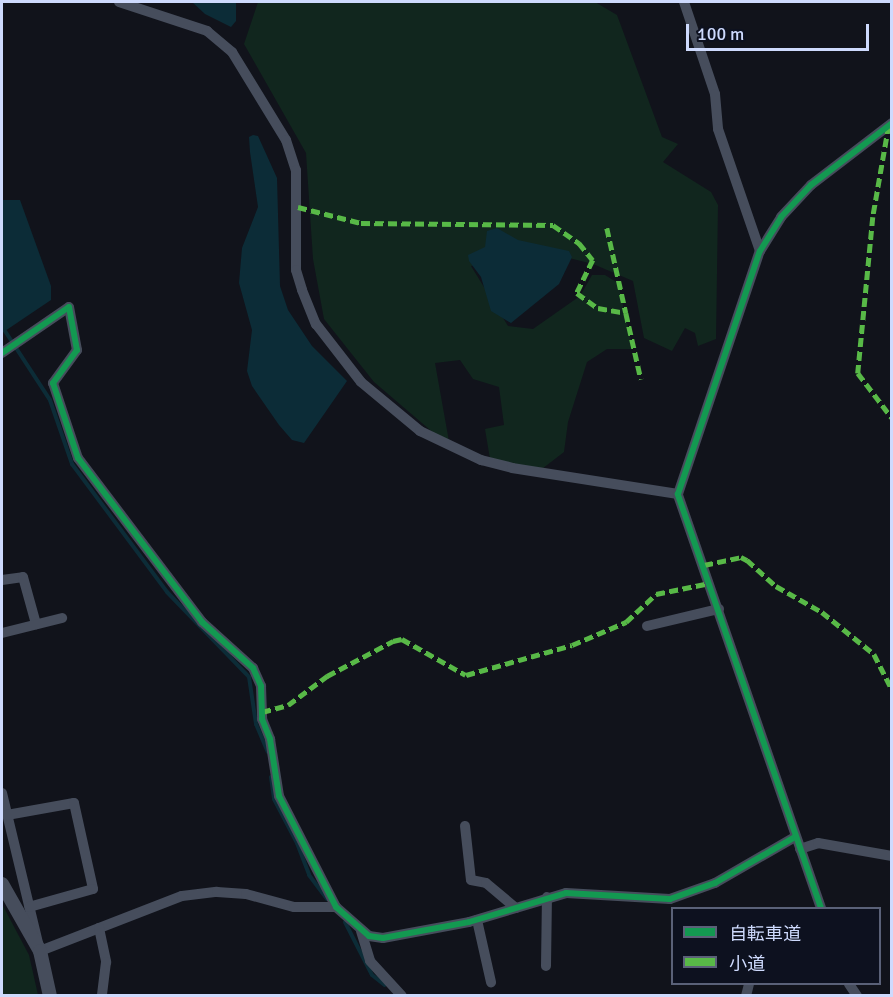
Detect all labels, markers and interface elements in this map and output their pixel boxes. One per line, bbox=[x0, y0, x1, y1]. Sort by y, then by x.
scale bar bbox=[689, 12, 872, 50]
text: 100 m bbox=[697, 23, 744, 45]
legend bbox=[671, 907, 881, 985]
text: 自転車道 bbox=[729, 923, 801, 945]
text: 小道 bbox=[729, 953, 765, 975]

